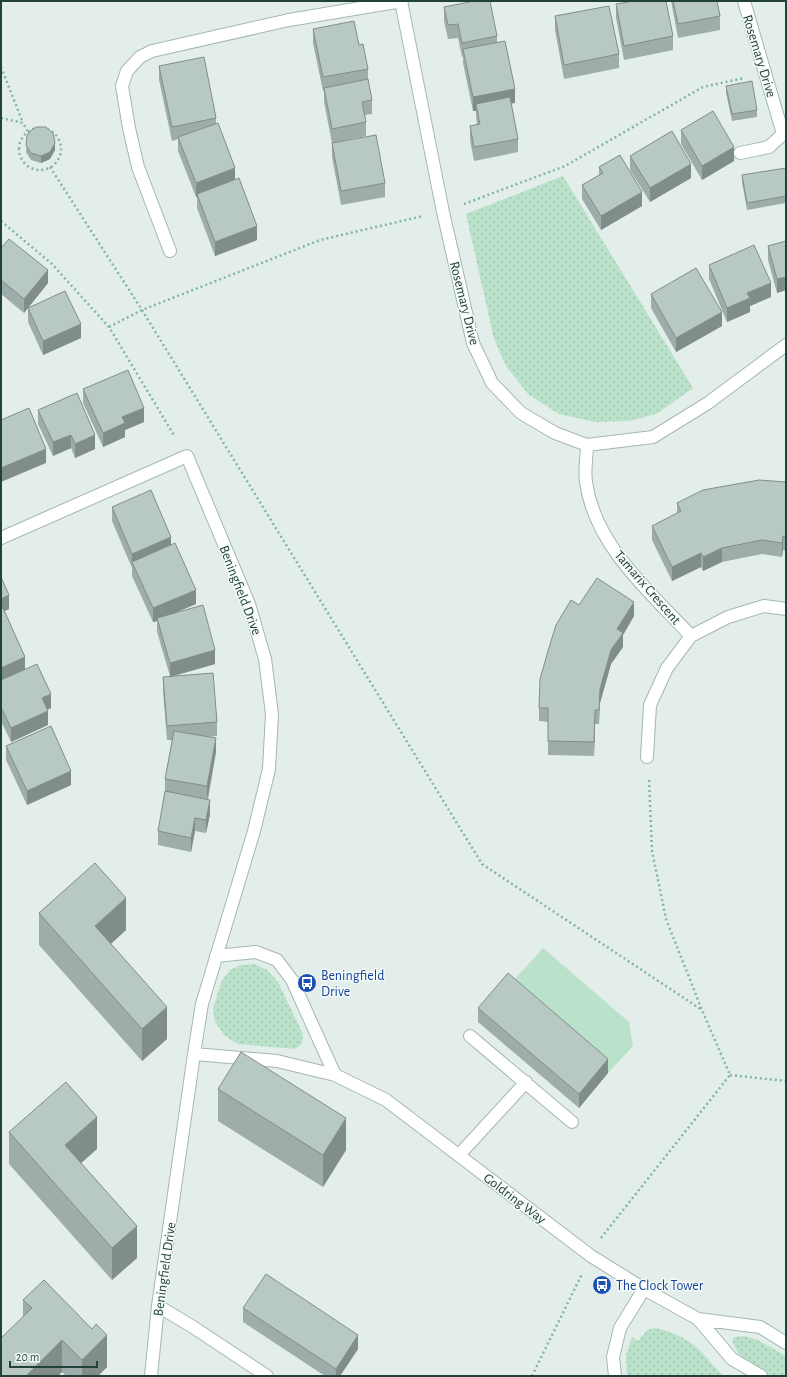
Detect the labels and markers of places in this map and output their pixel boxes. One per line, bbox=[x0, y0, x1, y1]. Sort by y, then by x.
place label: Beningfield Drive bbox=[321, 969, 384, 999]
bus stop icon: Beningfield Drive bbox=[296, 972, 318, 994]
bus stop icon: The Clock Tower bbox=[591, 1274, 613, 1296]
place label: The Clock Tower bbox=[616, 1279, 704, 1293]

